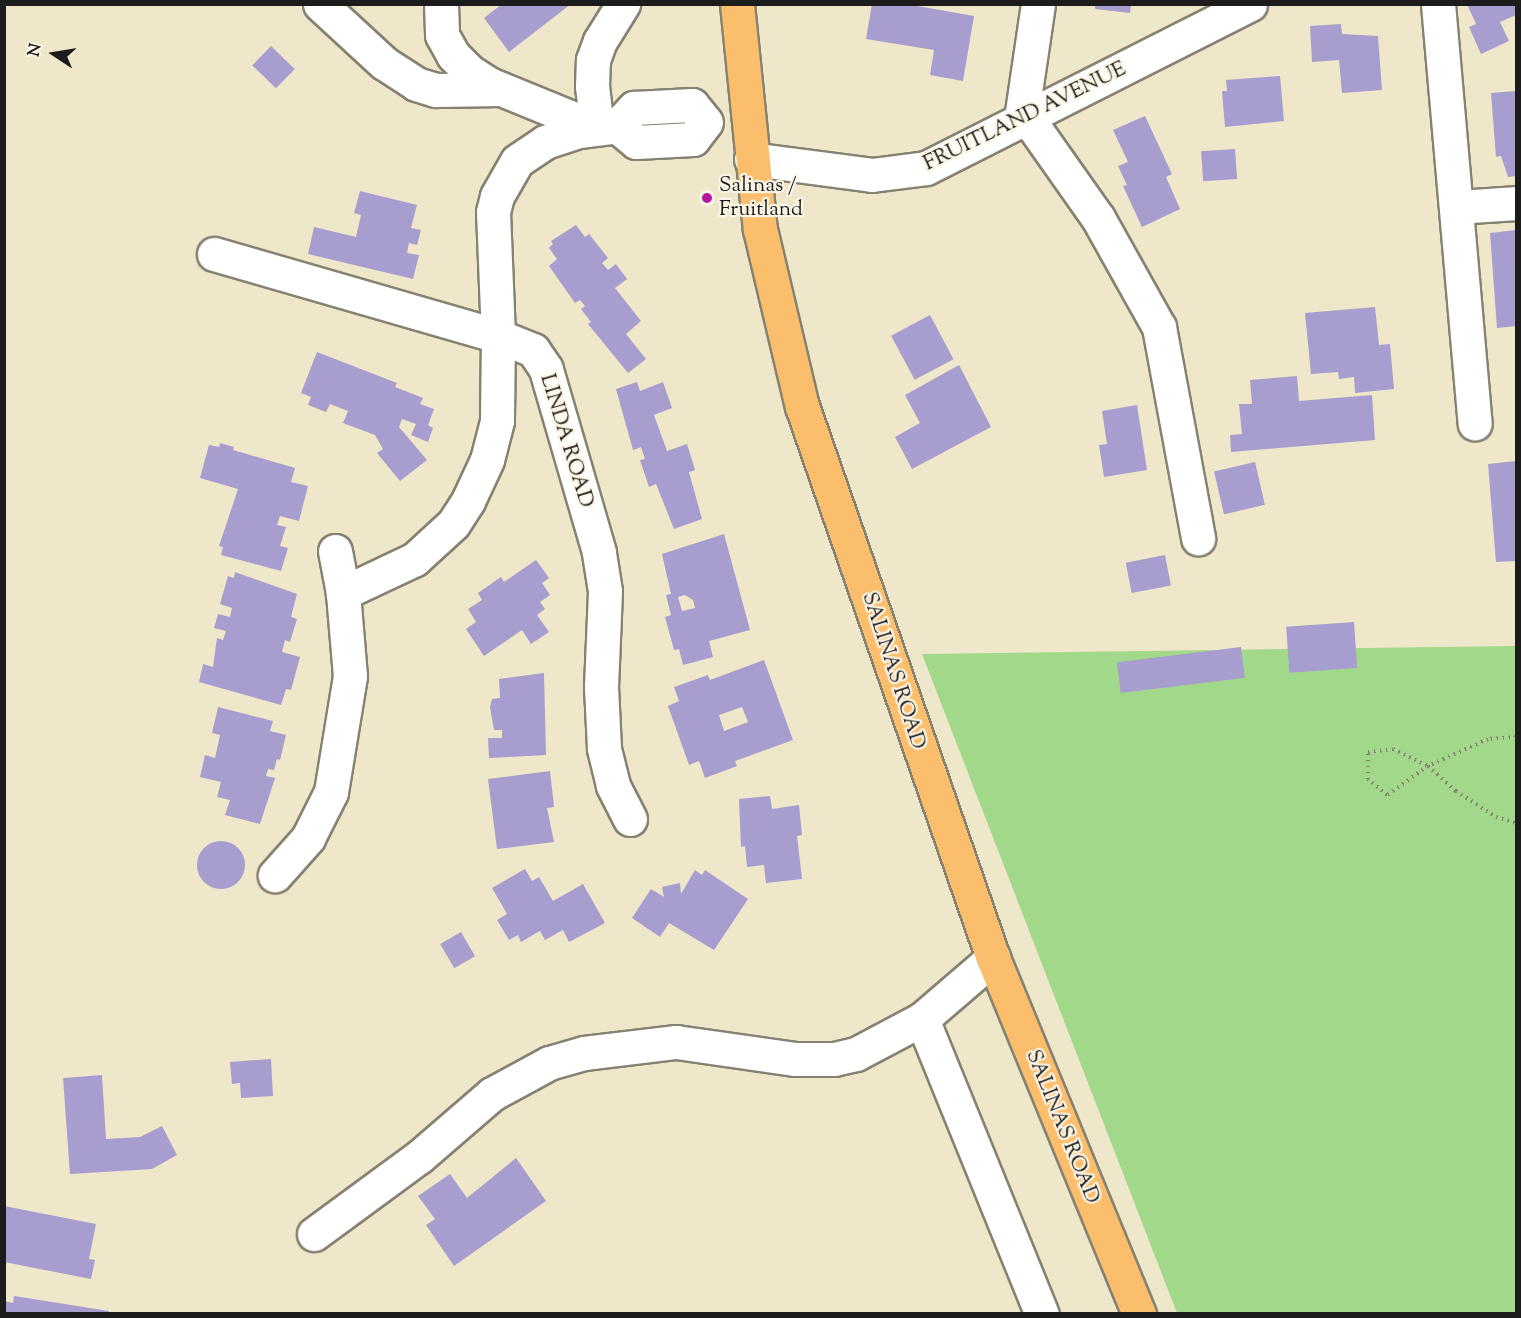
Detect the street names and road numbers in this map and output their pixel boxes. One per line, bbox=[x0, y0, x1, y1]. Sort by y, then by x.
street label: FRUITLAND AVENUE bbox=[920, 57, 1130, 177]
street label: LINDA ROAD bbox=[534, 371, 598, 511]
street label: SALINAS ROAD bbox=[856, 589, 930, 753]
street label: SALINAS ROAD bbox=[1020, 1046, 1104, 1208]

